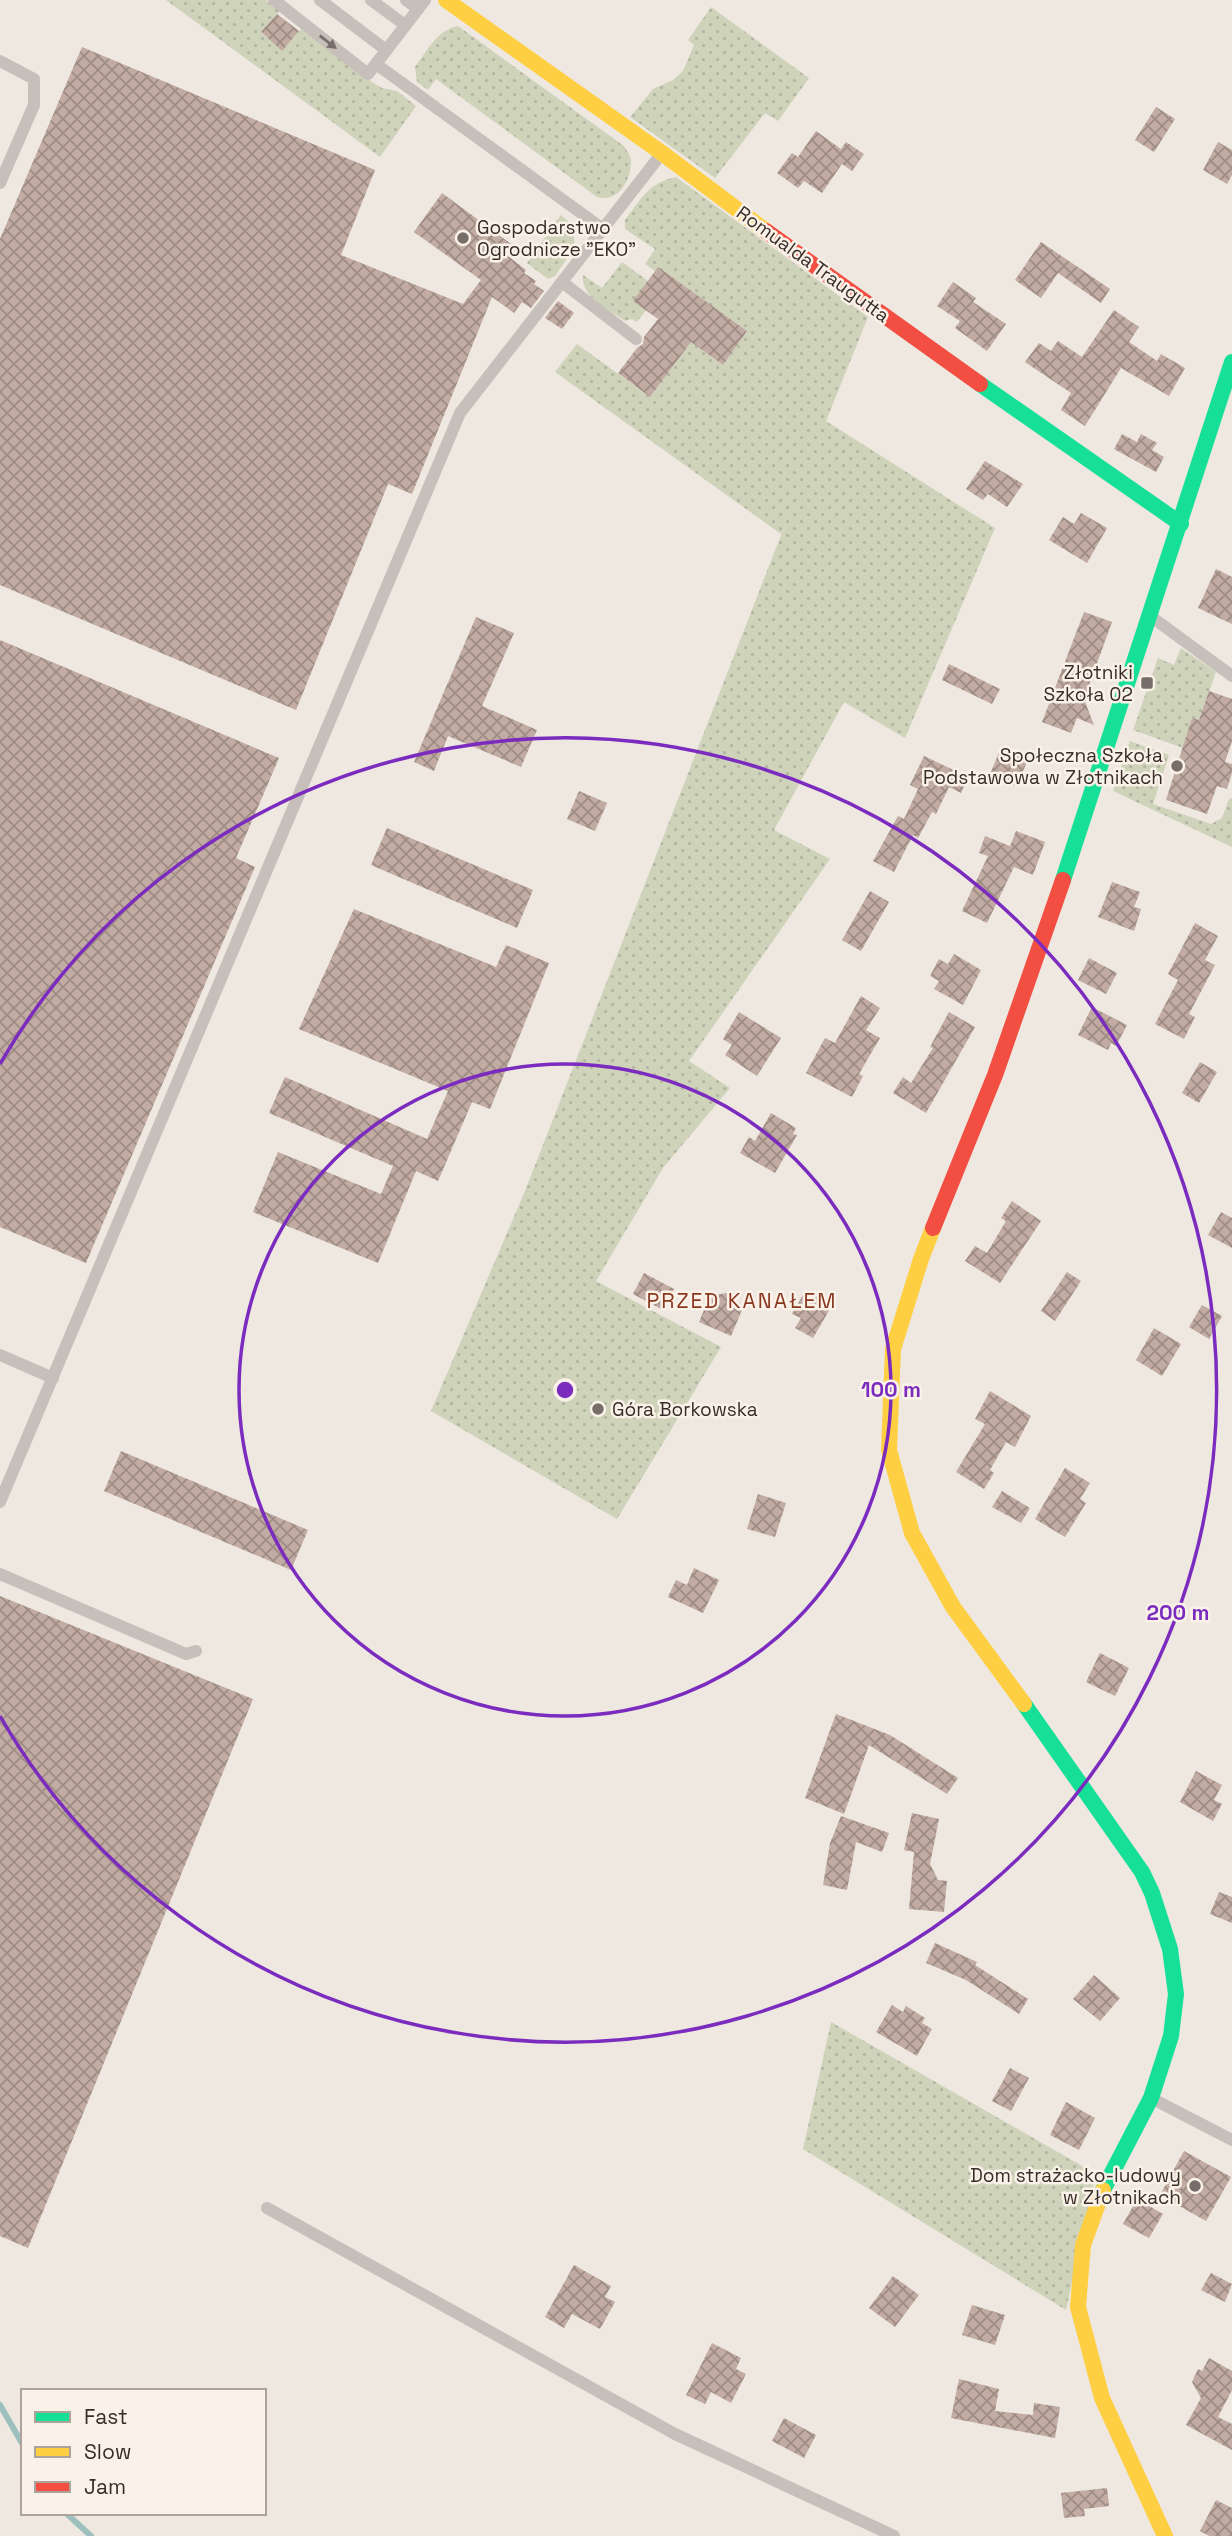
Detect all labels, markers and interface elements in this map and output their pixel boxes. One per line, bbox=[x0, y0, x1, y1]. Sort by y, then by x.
one-way arrow bbox=[318, 35, 336, 50]
street label: Romualda Traugutta bbox=[732, 200, 895, 328]
place label: Gospodarstwo Ogrodnicze "EKO" bbox=[477, 215, 636, 262]
marker: Gospodarstwo Ogrodnicze "EKO" bbox=[455, 230, 471, 246]
place label: Złotniki Szkoła 02 bbox=[1044, 660, 1133, 707]
marker: Złotniki Szkoła 02 bbox=[1139, 675, 1155, 691]
place label: Społeczna Szkoła Podstawowa w Złotnikach bbox=[923, 743, 1163, 790]
marker: Społeczna Szkoła Podstawowa w Złotnikach bbox=[1169, 758, 1185, 774]
district label: PRZED KANAŁEM bbox=[647, 1287, 837, 1314]
text: 100 m bbox=[861, 1376, 921, 1403]
centre of rings bbox=[553, 1378, 577, 1402]
place label: Góra Borkowska bbox=[612, 1397, 758, 1422]
marker: Góra Borkowska bbox=[590, 1401, 606, 1417]
text: 200 m bbox=[1147, 1599, 1209, 1626]
place label: Dom strażacko-ludowy w Złotnikach bbox=[970, 2163, 1181, 2210]
marker: Dom strażacko-ludowy w Złotnikach bbox=[1187, 2178, 1203, 2194]
legend bbox=[21, 2389, 266, 2515]
text: Fast bbox=[84, 2403, 128, 2430]
text: Slow bbox=[84, 2438, 132, 2465]
text: Jam bbox=[84, 2473, 126, 2500]

